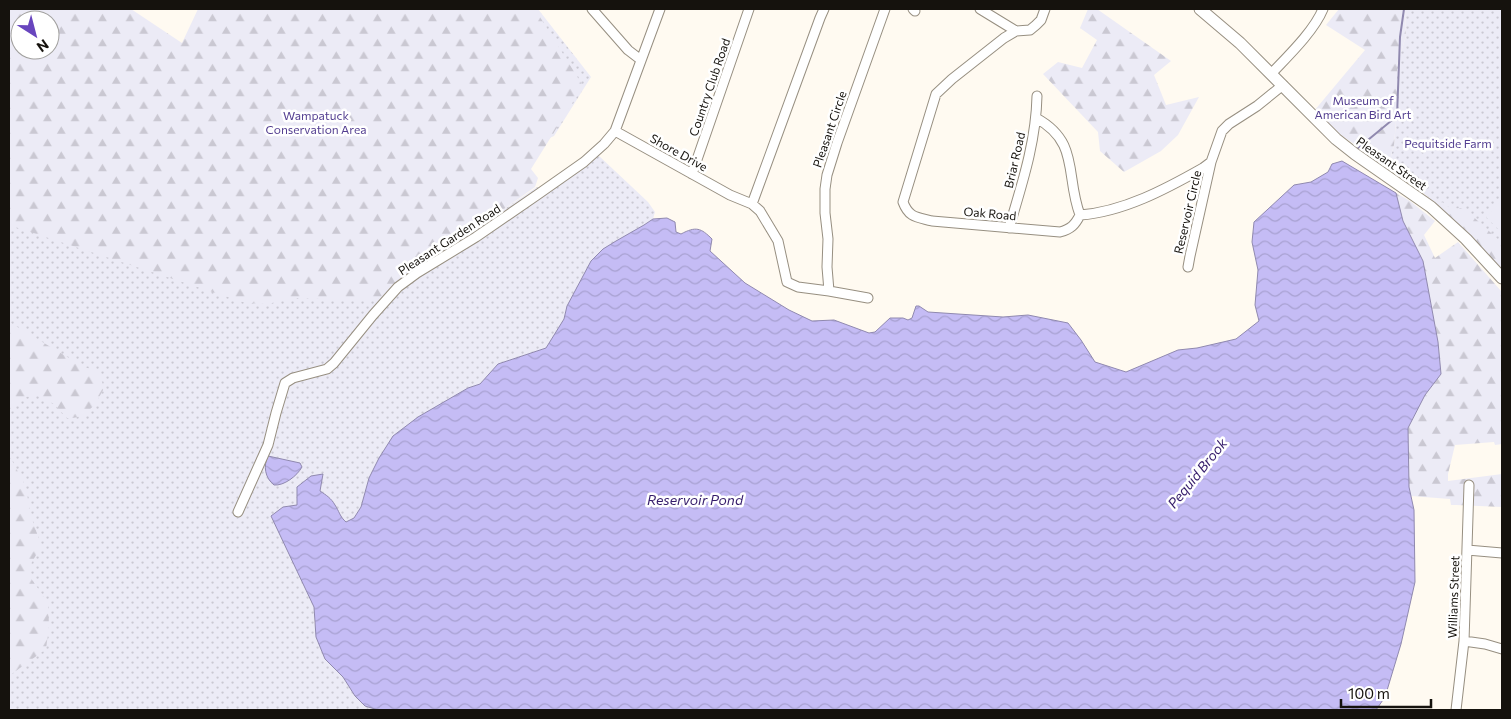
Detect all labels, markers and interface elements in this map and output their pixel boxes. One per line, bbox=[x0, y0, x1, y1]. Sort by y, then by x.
north arrow bbox=[10, 10, 60, 60]
text: N bbox=[34, 36, 52, 56]
street label: Country Club Road bbox=[686, 36, 732, 138]
street label: Pleasant Circle bbox=[809, 89, 849, 169]
park label: Museum of American Bird Art bbox=[1315, 93, 1412, 121]
park label: Wampatuck Conservation Area bbox=[266, 108, 366, 136]
street label: Shore Drive bbox=[648, 131, 710, 173]
street label: Briar Road bbox=[1001, 131, 1027, 189]
street label: Pleasant Street bbox=[1354, 133, 1430, 193]
park label: Pequitside Farm bbox=[1404, 136, 1492, 150]
street label: Reservoir Circle bbox=[1171, 169, 1203, 255]
street label: Pleasant Garden Road bbox=[395, 201, 503, 277]
street label: Oak Road bbox=[963, 204, 1017, 222]
water label: Pequid Brook bbox=[1164, 434, 1231, 511]
water label: Reservoir Pond bbox=[647, 491, 744, 508]
street label: Williams Street bbox=[1445, 555, 1461, 639]
scale bar bbox=[1341, 676, 1431, 708]
text: 100 m bbox=[1348, 684, 1390, 702]

